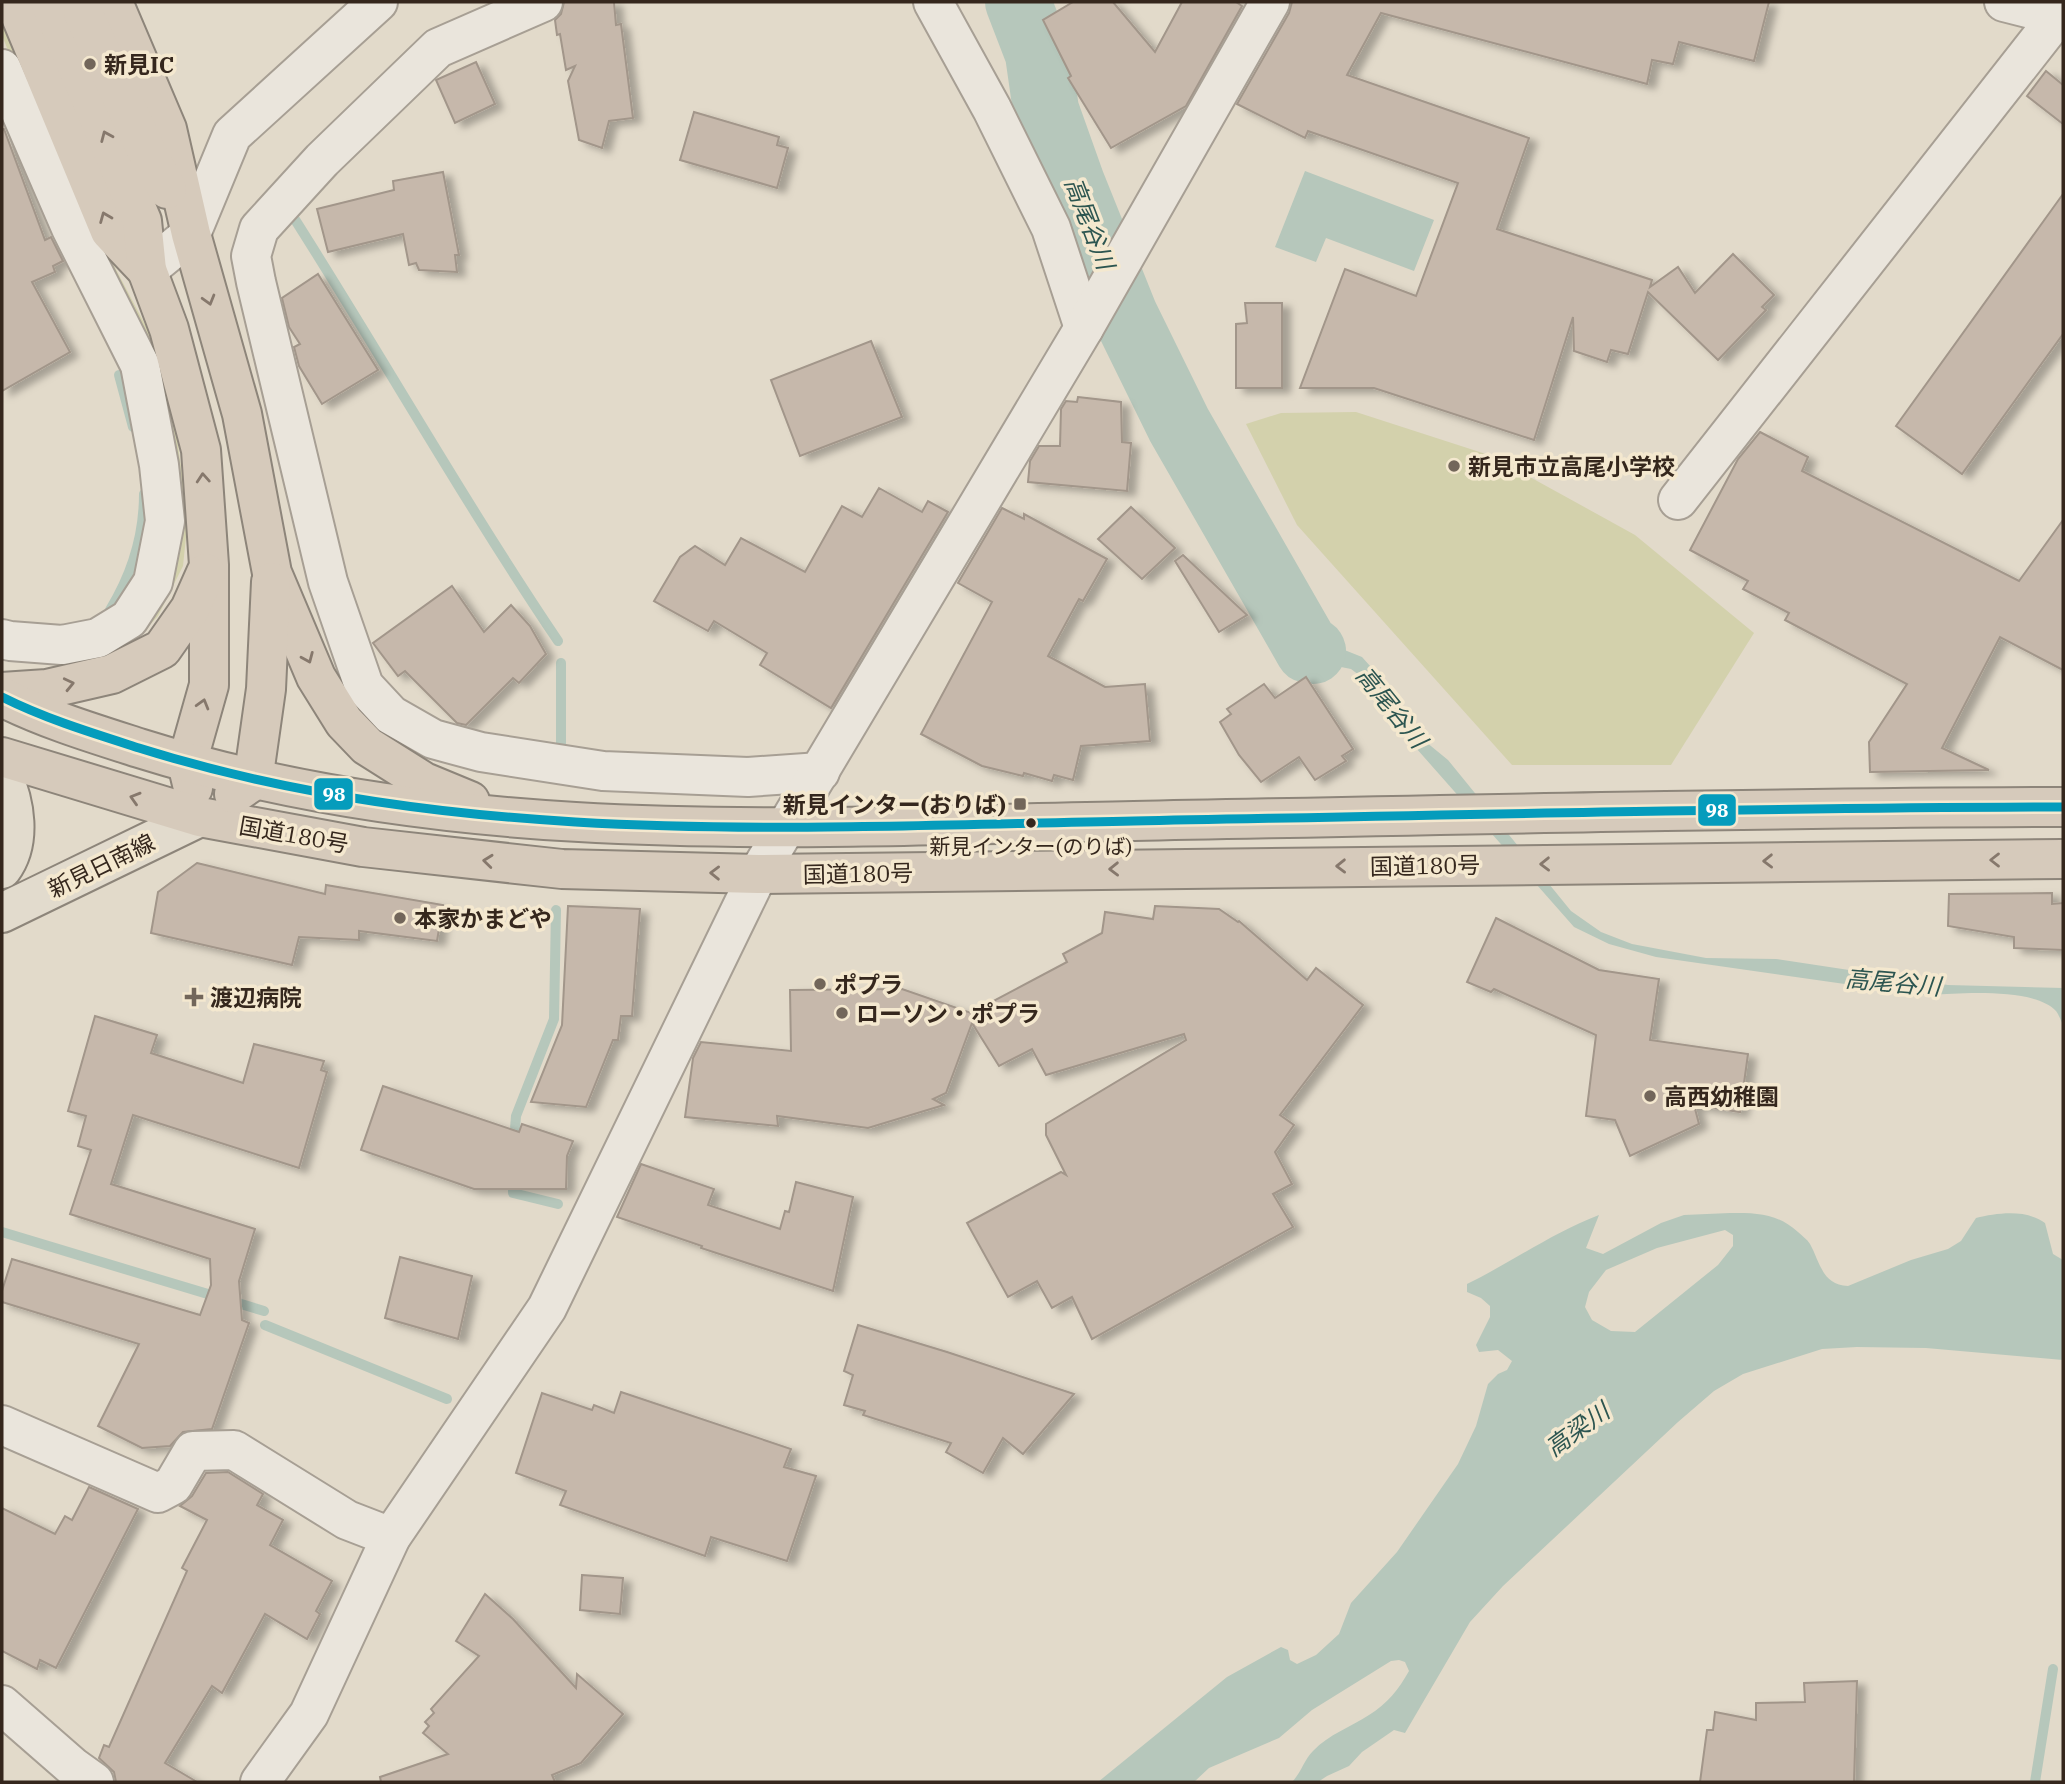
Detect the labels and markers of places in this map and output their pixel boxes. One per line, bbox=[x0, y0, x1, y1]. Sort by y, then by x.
place label: 新見IC bbox=[104, 49, 174, 79]
marker: 新見IC bbox=[82, 56, 98, 72]
place label: 新見市立高尾小学校 bbox=[1468, 451, 1675, 481]
marker: 新見市立高尾小学校 bbox=[1446, 458, 1462, 474]
place label: 新見インター(おりば) bbox=[783, 789, 1006, 819]
marker: 新見インター(おりば) bbox=[1012, 796, 1028, 812]
marker: 新見インター(のりば) bbox=[1024, 816, 1038, 830]
place label: 新見インター(のりば) bbox=[930, 832, 1132, 860]
place label: 本家かまどや bbox=[414, 903, 552, 933]
marker: 本家かまどや bbox=[392, 910, 408, 926]
place label: ポプラ bbox=[834, 969, 903, 999]
marker: ポプラ bbox=[812, 976, 828, 992]
place label: 渡辺病院 bbox=[210, 982, 302, 1012]
marker: 渡辺病院 bbox=[184, 987, 204, 1007]
place label: ローソン・ポプラ bbox=[856, 998, 1040, 1028]
marker: ローソン・ポプラ bbox=[834, 1005, 850, 1021]
place label: 高西幼稚園 bbox=[1664, 1081, 1779, 1111]
marker: 高西幼稚園 bbox=[1642, 1088, 1658, 1104]

